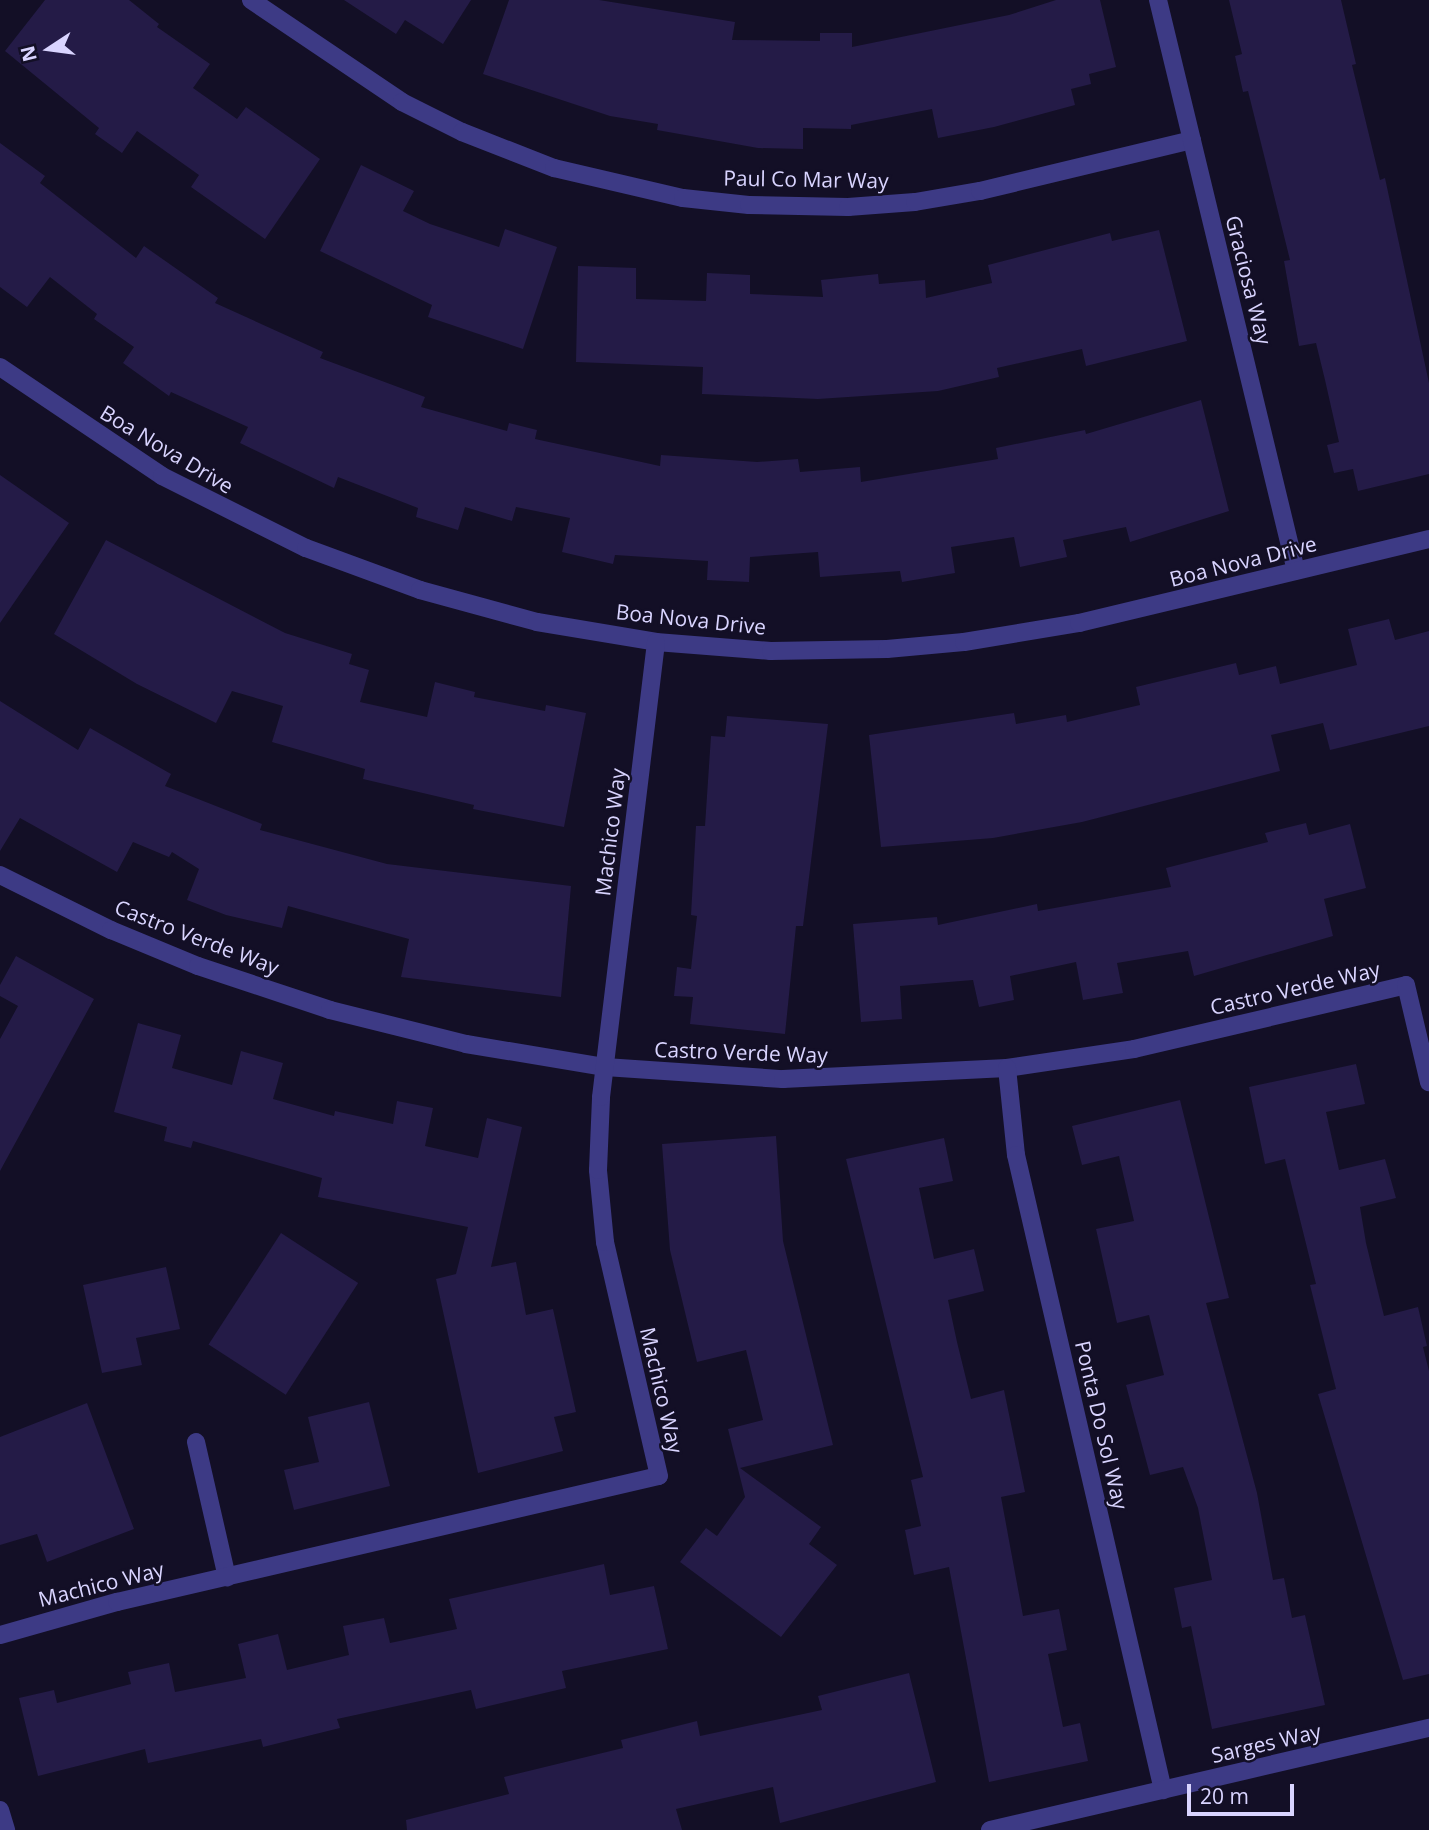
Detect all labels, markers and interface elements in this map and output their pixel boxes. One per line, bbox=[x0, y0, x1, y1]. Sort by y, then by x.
north arrow bbox=[14, 14, 84, 84]
text: N bbox=[14, 43, 43, 64]
street label: Paul Co Mar Way bbox=[723, 165, 889, 193]
street label: Graciosa Way bbox=[1221, 213, 1277, 347]
street label: Boa Nova Drive bbox=[96, 399, 238, 499]
street label: Boa Nova Drive bbox=[1167, 531, 1319, 591]
street label: Boa Nova Drive bbox=[615, 599, 767, 639]
street label: Machico Way bbox=[590, 767, 630, 897]
street label: Castro Verde Way bbox=[111, 894, 283, 980]
street label: Castro Verde Way bbox=[1208, 956, 1382, 1020]
street label: Castro Verde Way bbox=[654, 1036, 828, 1068]
street label: Machico Way bbox=[635, 1325, 689, 1455]
street label: Ponta Do Sol Way bbox=[1070, 1338, 1134, 1512]
street label: Machico Way bbox=[36, 1556, 166, 1612]
street label: Sarges Way bbox=[1209, 1718, 1323, 1768]
scale bar bbox=[1191, 1770, 1298, 1814]
text: 20 m bbox=[1200, 1782, 1249, 1810]

